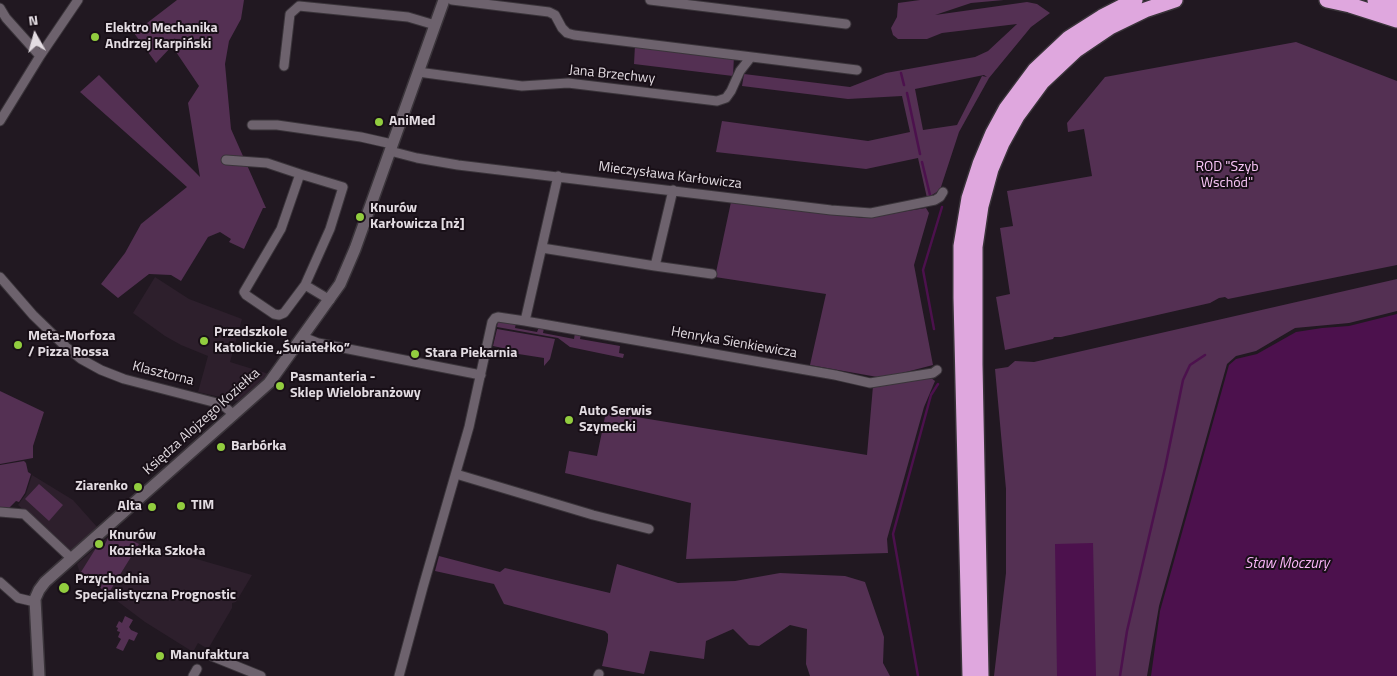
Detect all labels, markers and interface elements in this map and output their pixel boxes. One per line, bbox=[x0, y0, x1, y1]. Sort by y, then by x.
text: N bbox=[27, 9, 39, 31]
north arrow bbox=[10, 10, 60, 60]
place label: Elektro Mechanika Andrzej Karpiński bbox=[105, 21, 218, 54]
marker: Elektro Mechanika Andrzej Karpiński bbox=[89, 31, 101, 43]
street label: Jana Brzechwy bbox=[568, 62, 656, 88]
place label: AniMed bbox=[389, 114, 436, 130]
marker: AniMed bbox=[373, 116, 385, 128]
street label: Mieczysława Karłowicza bbox=[597, 159, 743, 193]
park label: ROD "Szyb Wschód" bbox=[1195, 160, 1259, 192]
place label: Knurów Karłowicza [nż] bbox=[370, 201, 465, 233]
marker: Knurów Karłowicza [nż] bbox=[354, 211, 366, 223]
street label: Henryka Sienkiewicza bbox=[670, 324, 798, 362]
place label: Przedszkole Katolickie „Światełko” bbox=[214, 325, 350, 358]
place label: Meta-Morfoza / Pizza Rossa bbox=[28, 329, 116, 362]
marker: Przedszkole Katolickie „Światełko” bbox=[198, 335, 210, 347]
marker: Meta-Morfoza / Pizza Rossa bbox=[12, 339, 24, 351]
place label: Stara Piekarnia bbox=[425, 346, 517, 362]
marker: Stara Piekarnia bbox=[409, 348, 421, 360]
street label: Klasztorna bbox=[131, 358, 195, 390]
street label: Księdza Alojzego Koziełka bbox=[140, 365, 264, 479]
place label: Pasmanteria - Sklep Wielobranżowy bbox=[290, 370, 421, 402]
marker: Pasmanteria - Sklep Wielobranżowy bbox=[274, 380, 286, 392]
place label: Auto Serwis Szymecki bbox=[579, 404, 652, 437]
marker: Auto Serwis Szymecki bbox=[563, 414, 575, 426]
place label: Barbórka bbox=[231, 439, 287, 455]
marker: Barbórka bbox=[215, 441, 227, 453]
place label: Ziarenko bbox=[75, 479, 128, 495]
marker: Ziarenko bbox=[132, 481, 144, 493]
place label: TIM bbox=[191, 498, 214, 514]
place label: Alta bbox=[118, 499, 142, 515]
marker: TIM bbox=[175, 500, 187, 512]
marker: Alta bbox=[146, 501, 158, 513]
place label: Knurów Koziełka Szkoła bbox=[109, 528, 205, 560]
marker: Knurów Koziełka Szkoła bbox=[93, 538, 105, 550]
water label: Staw Moczury bbox=[1245, 555, 1329, 573]
place label: Przychodnia Specjalistyczna Prognostic bbox=[75, 572, 236, 604]
marker: Przychodnia Specjalistyczna Prognostic bbox=[57, 581, 71, 595]
place label: Manufaktura bbox=[170, 648, 249, 664]
marker: Manufaktura bbox=[154, 650, 166, 662]

